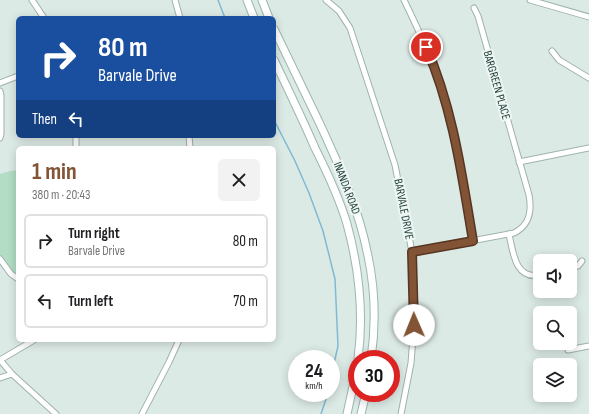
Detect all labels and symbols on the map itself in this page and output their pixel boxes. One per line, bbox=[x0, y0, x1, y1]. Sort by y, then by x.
pin bbox=[409, 30, 443, 64]
street label: BARGREEN PLACE bbox=[480, 49, 514, 121]
street label: INANDA ROAD bbox=[330, 160, 363, 217]
street label: BARVALE DRIVE bbox=[390, 177, 417, 241]
position arrow bbox=[393, 304, 435, 346]
speed limit sign: 30 bbox=[348, 350, 400, 402]

